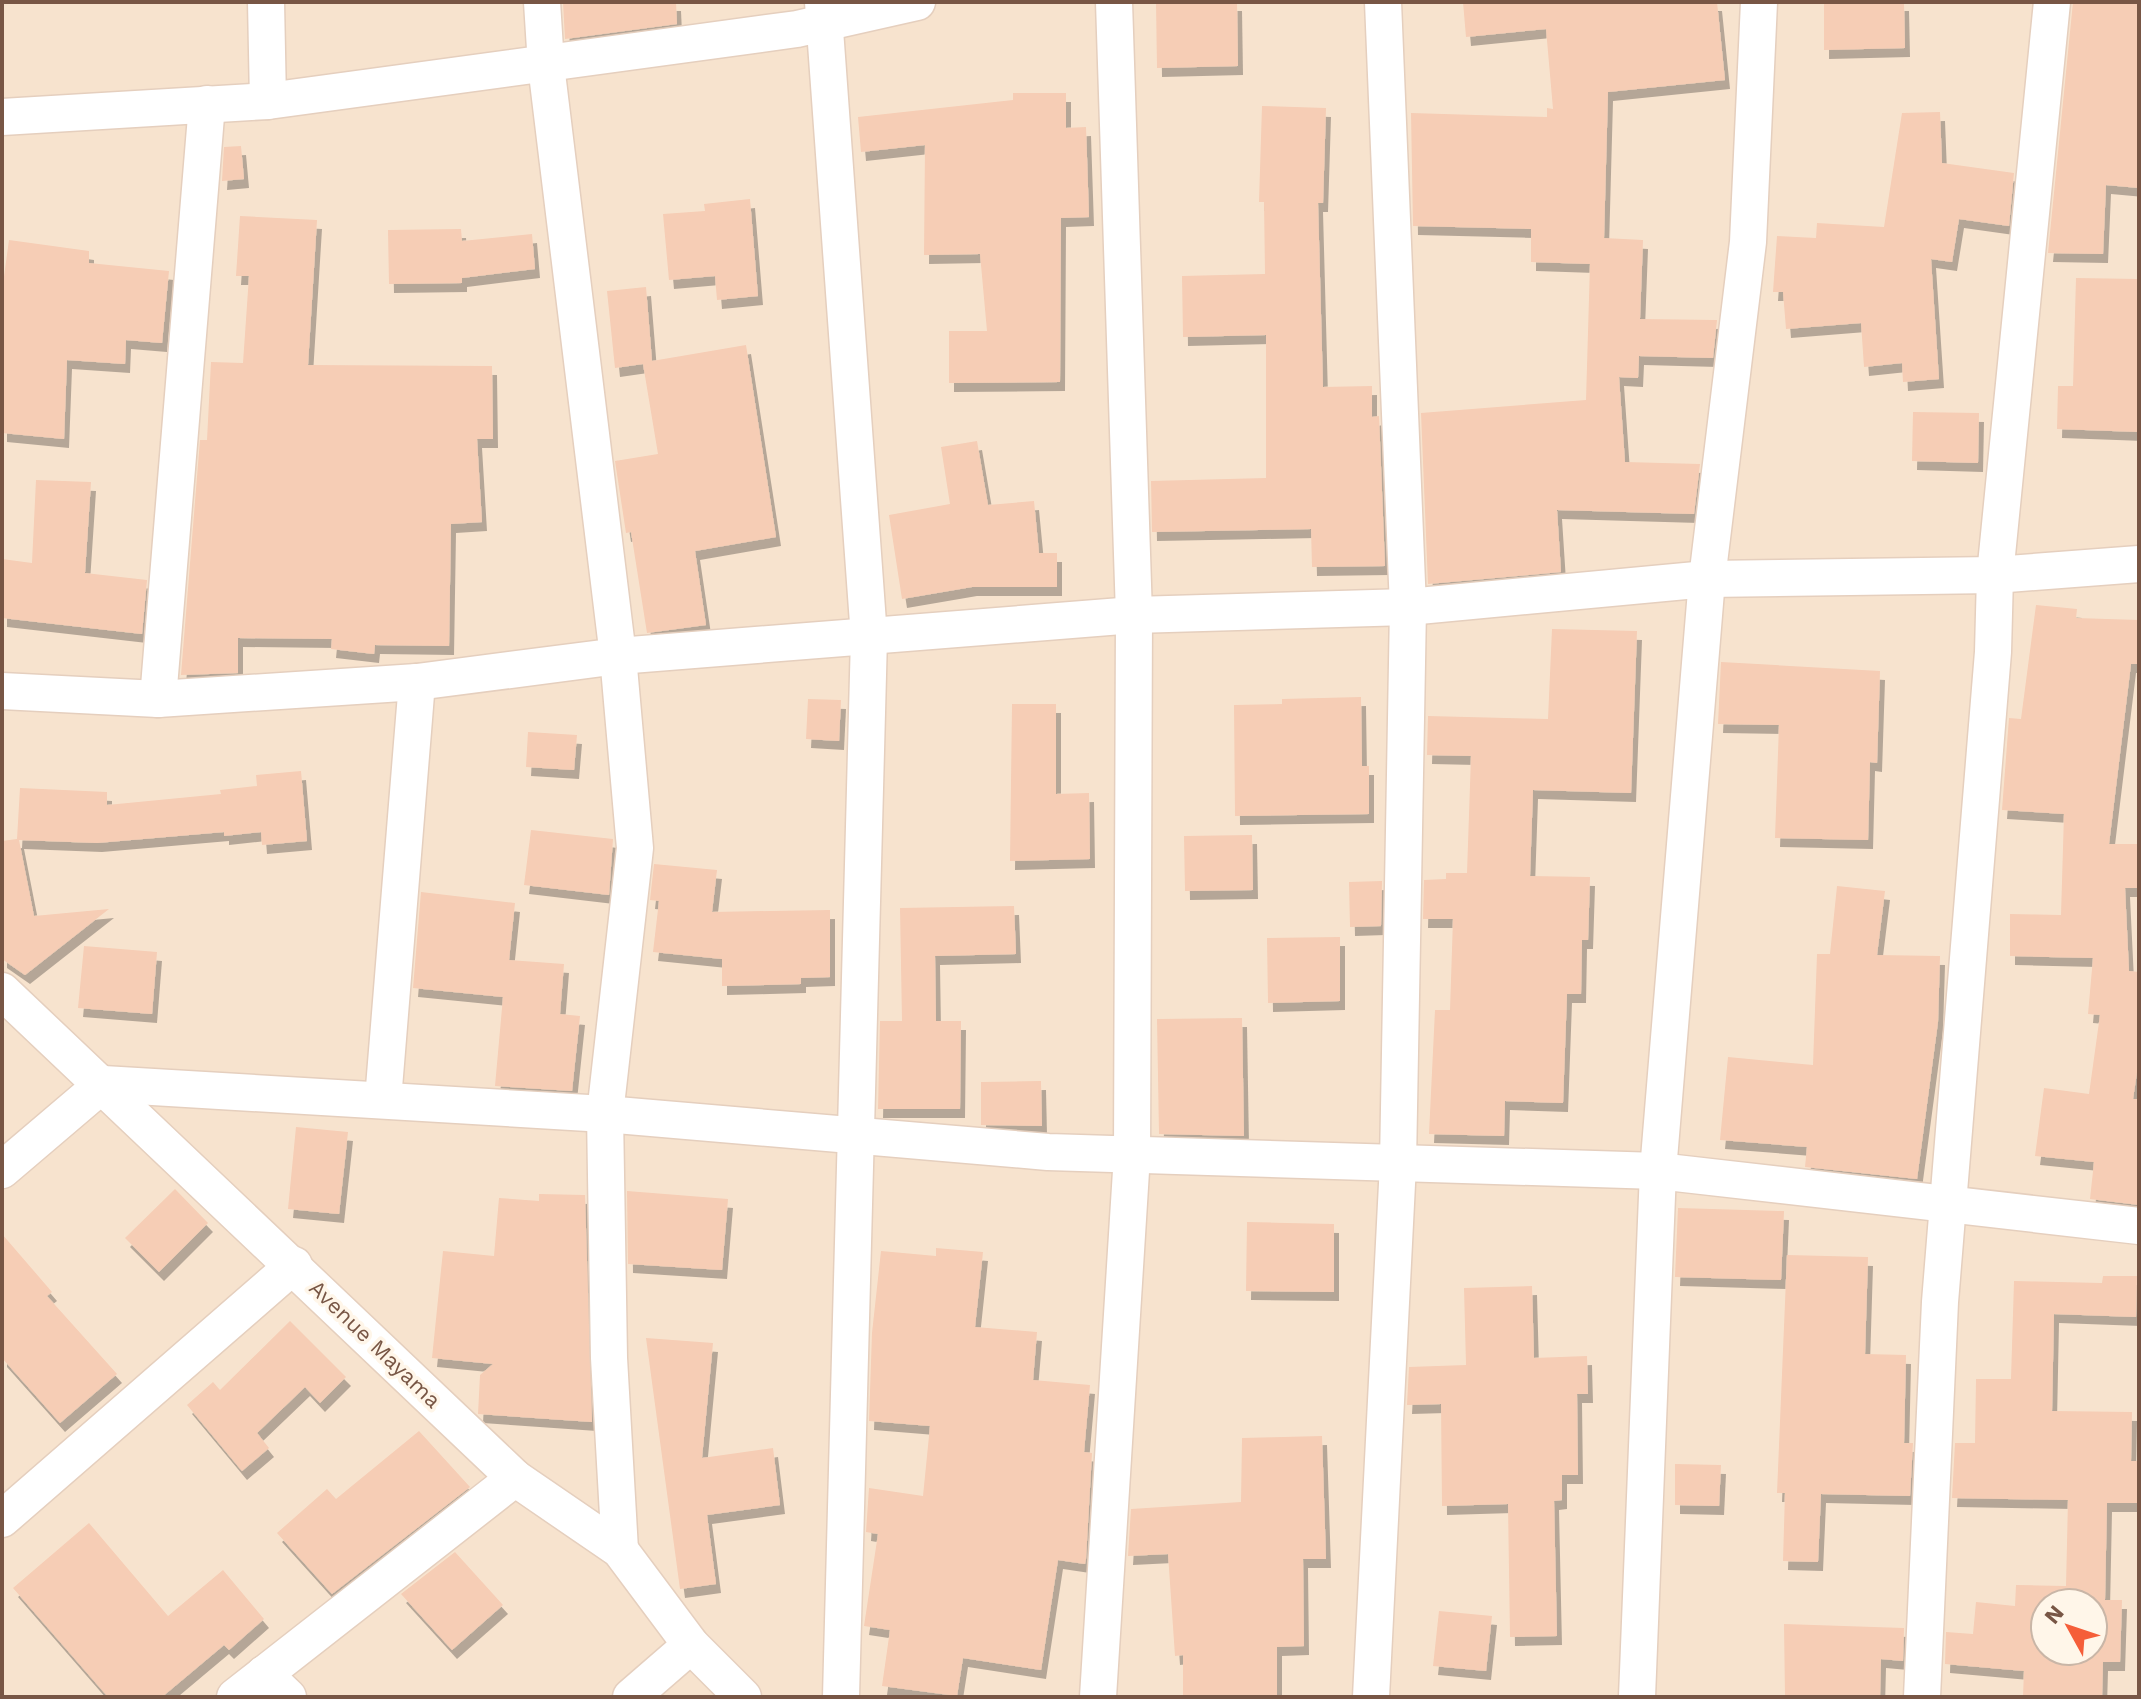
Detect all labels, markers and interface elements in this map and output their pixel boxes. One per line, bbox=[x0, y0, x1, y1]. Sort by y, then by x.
street label: Avenue Mayama bbox=[304, 1275, 446, 1413]
north arrow bbox=[2029, 1587, 2109, 1667]
text: N bbox=[2039, 1600, 2069, 1629]

